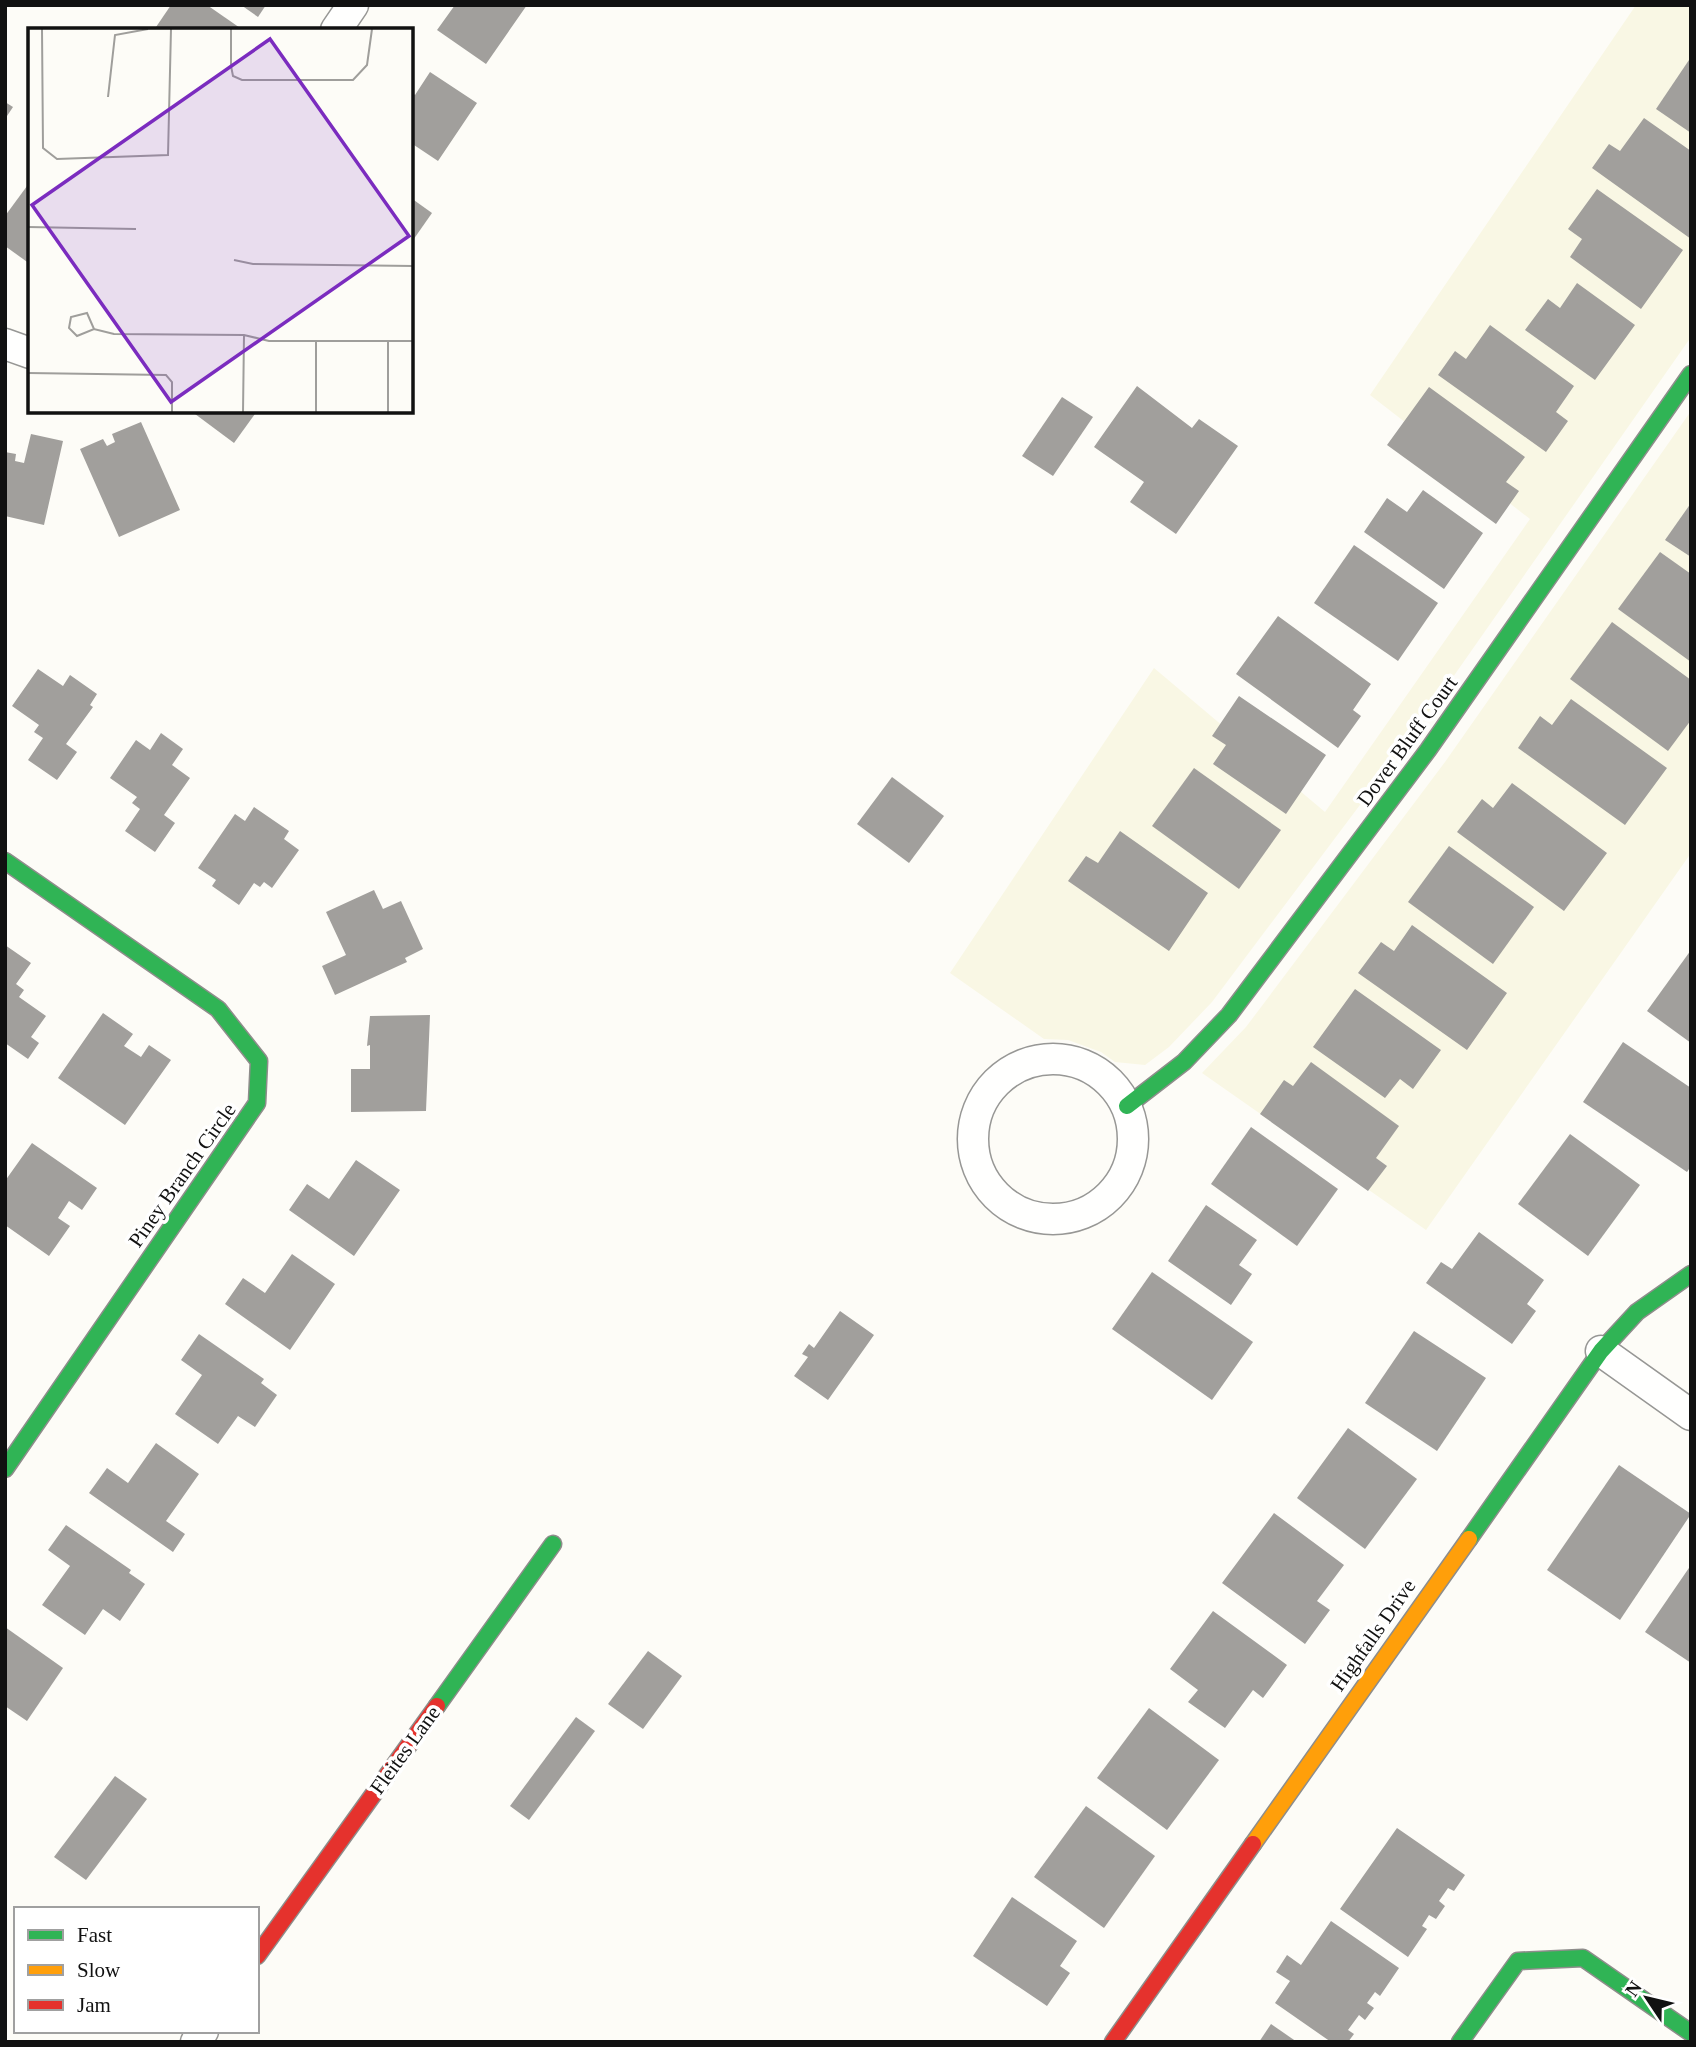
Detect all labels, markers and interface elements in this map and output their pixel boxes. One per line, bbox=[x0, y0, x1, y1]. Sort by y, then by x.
inset map bbox=[28, 28, 413, 413]
street label: Dover Bluff Court bbox=[1352, 671, 1462, 811]
street label: Piney Branch Circle bbox=[123, 1098, 241, 1252]
street label: Highfalls Drive bbox=[1326, 1574, 1420, 1696]
street label: Fleites Lane bbox=[365, 1701, 445, 1799]
legend bbox=[14, 1907, 259, 2033]
text: Fast bbox=[77, 1923, 112, 1947]
text: Slow bbox=[77, 1958, 121, 1982]
north arrow bbox=[1612, 1963, 1682, 2033]
text: N bbox=[1621, 1977, 1646, 2000]
text: Jam bbox=[77, 1993, 111, 2017]

